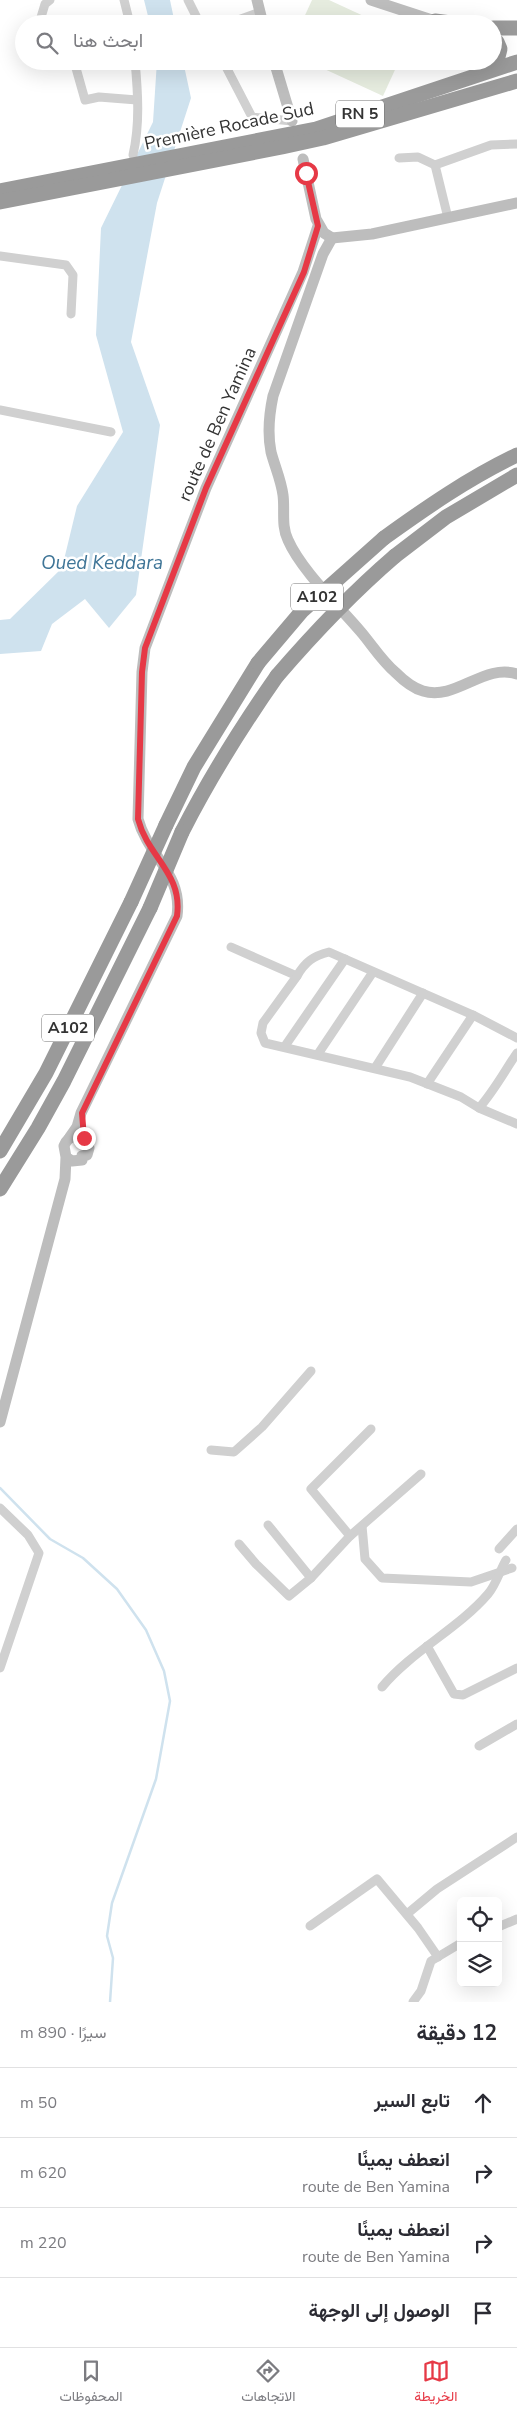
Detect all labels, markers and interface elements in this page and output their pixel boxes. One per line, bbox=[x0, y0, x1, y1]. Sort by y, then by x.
search box bbox=[15, 15, 502, 70]
text: ابحث هنا bbox=[73, 28, 143, 54]
icon: search bbox=[33, 29, 61, 57]
street label: Première Rocade Sud bbox=[142, 96, 316, 156]
road number: RN 5 bbox=[336, 100, 384, 128]
route start bbox=[295, 162, 318, 185]
street label: route de Ben Yamina bbox=[172, 343, 262, 505]
water label: Oued Keddara bbox=[41, 550, 163, 576]
road number: A102 bbox=[291, 584, 343, 610]
road number: A102 bbox=[42, 1014, 94, 1042]
route end bbox=[73, 1127, 96, 1150]
map controls bbox=[457, 1897, 502, 1987]
button: locate bbox=[457, 1897, 502, 1942]
button: layers bbox=[457, 1942, 502, 1987]
text: 12 دقيقة bbox=[417, 2019, 497, 2047]
text: سيرًا · 890 m bbox=[20, 2022, 106, 2044]
text: تابع السير bbox=[374, 2088, 450, 2114]
icon: ahead bbox=[469, 2089, 497, 2117]
text: 50 m bbox=[20, 2092, 57, 2114]
text: انعطف يمينًا bbox=[357, 2147, 450, 2173]
icon: right bbox=[469, 2159, 497, 2187]
text: 620 m bbox=[20, 2162, 67, 2184]
text: route de Ben Yamina bbox=[302, 2176, 450, 2198]
text: انعطف يمينًا bbox=[357, 2217, 450, 2243]
icon: right bbox=[469, 2229, 497, 2257]
text: 220 m bbox=[20, 2232, 67, 2254]
text: route de Ben Yamina bbox=[302, 2246, 450, 2268]
text: الوصول إلى الوجهة bbox=[308, 2298, 450, 2324]
icon: arrive bbox=[469, 2299, 497, 2327]
tab: المحفوظات bbox=[59, 2357, 122, 2409]
tab: الاتجاهات bbox=[241, 2357, 296, 2409]
tab: الخريطة bbox=[414, 2357, 458, 2409]

